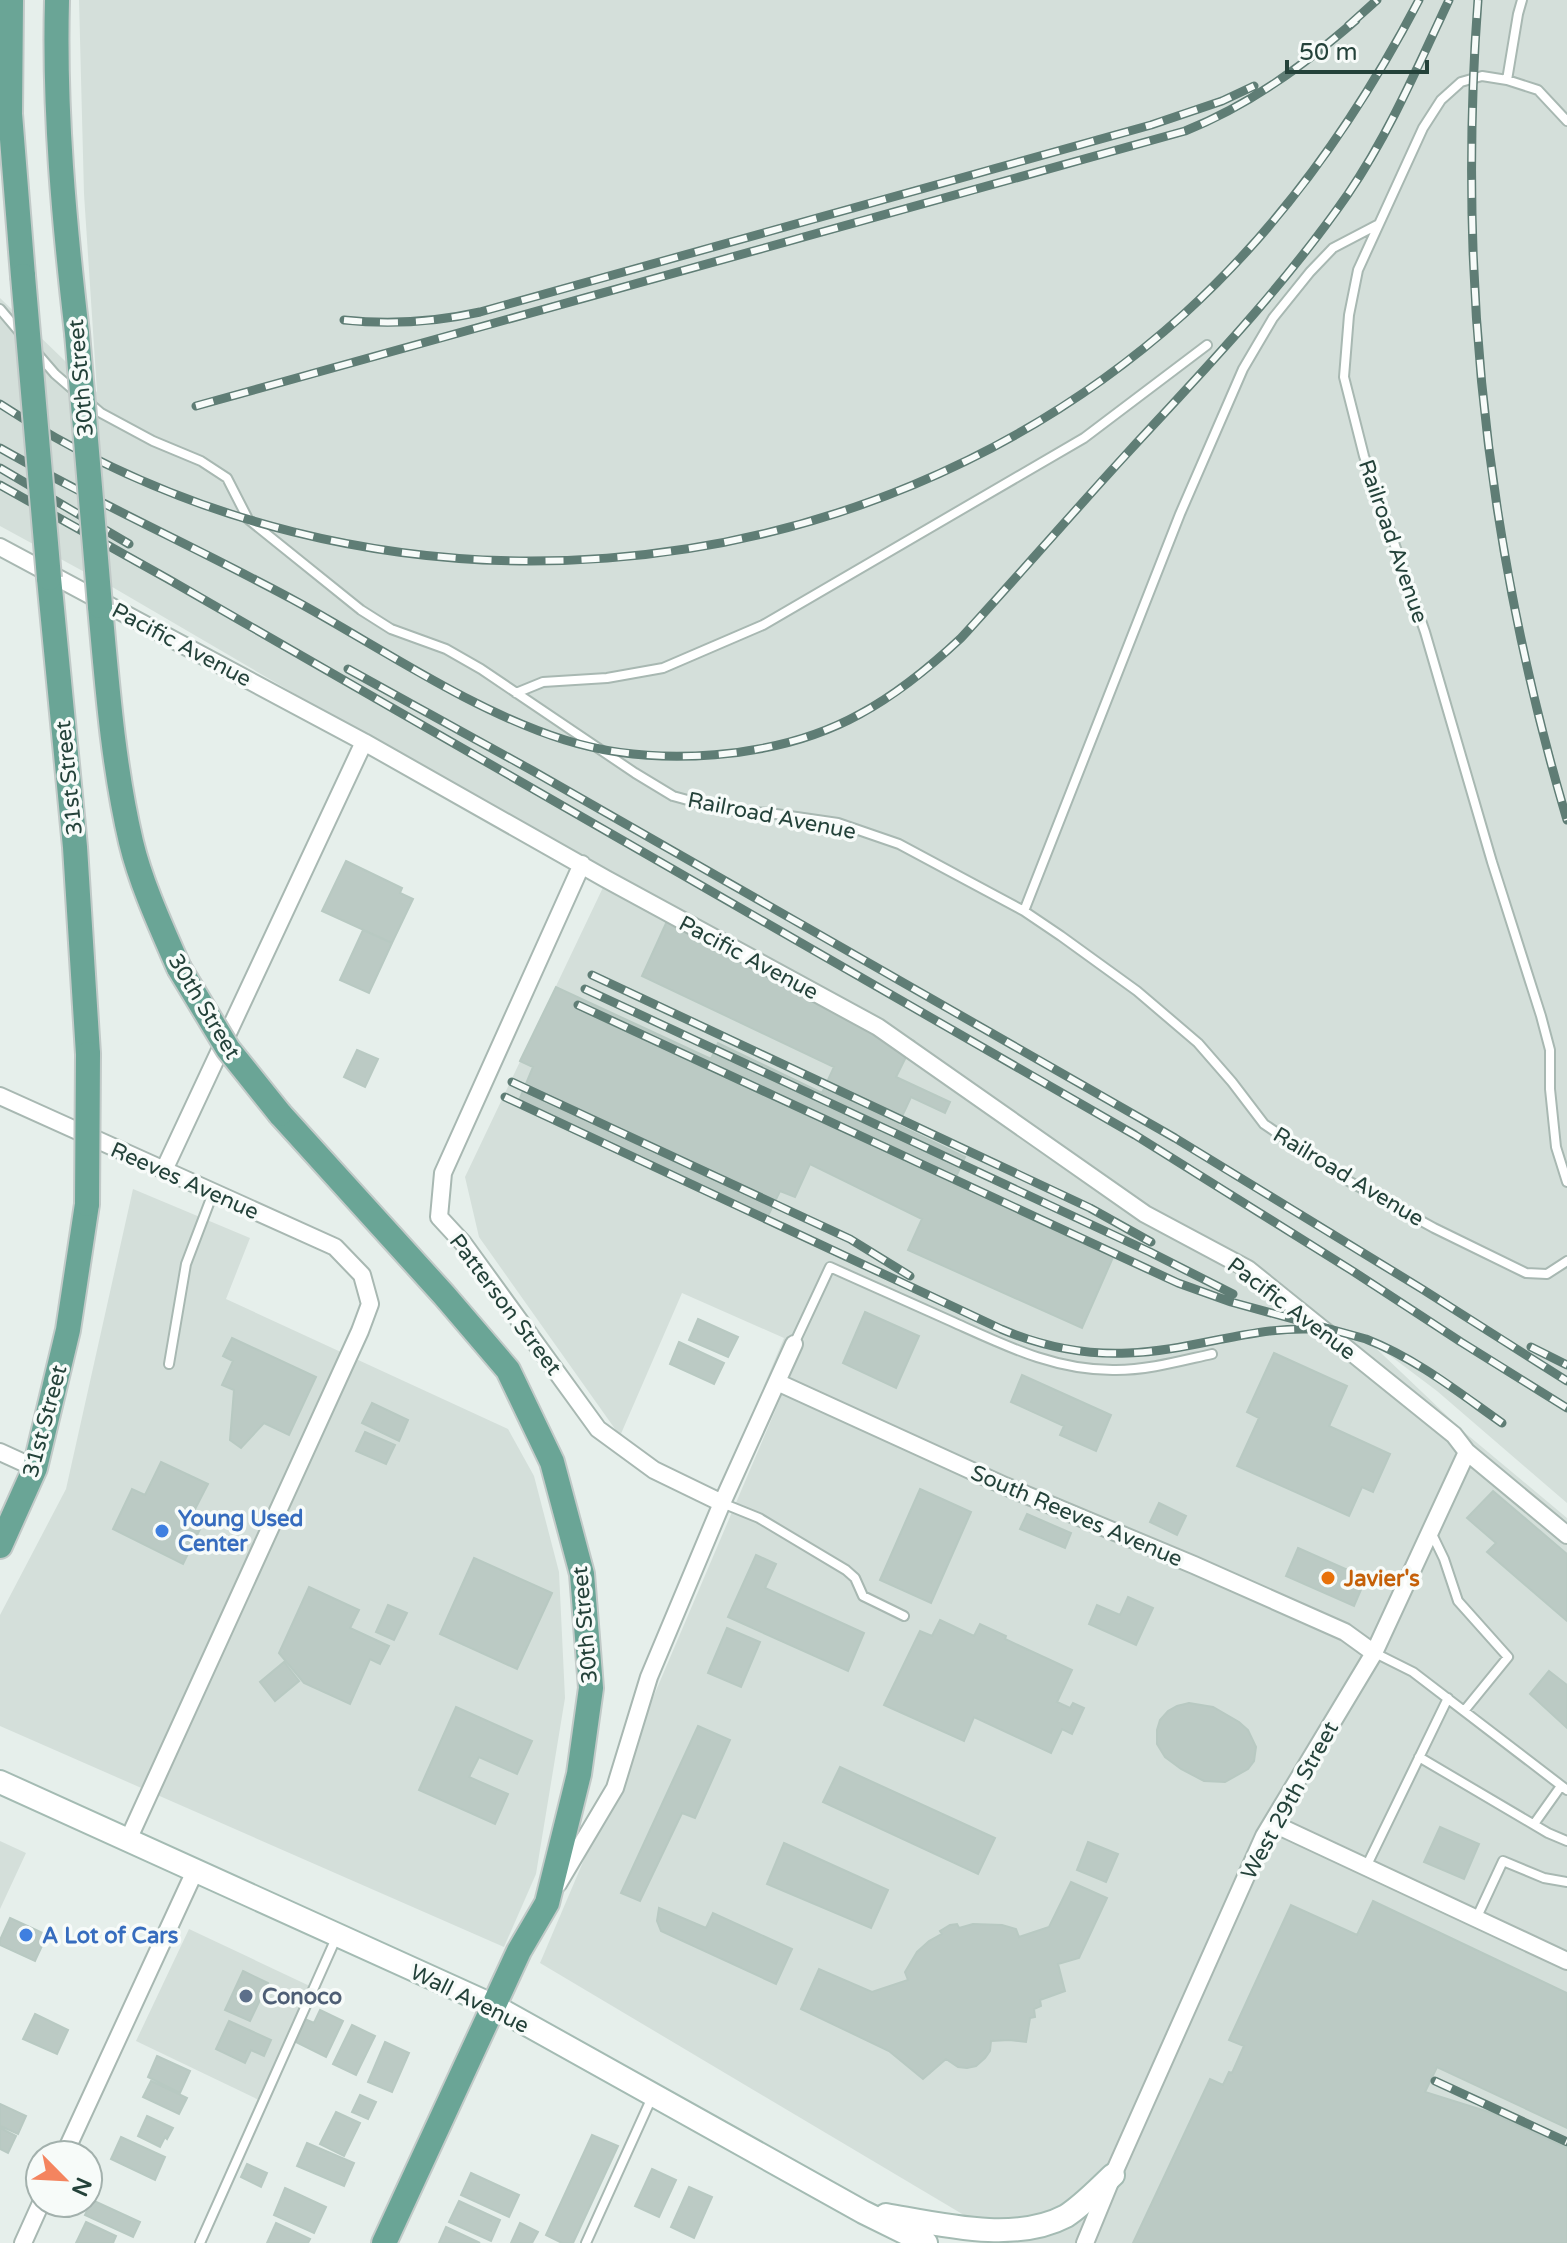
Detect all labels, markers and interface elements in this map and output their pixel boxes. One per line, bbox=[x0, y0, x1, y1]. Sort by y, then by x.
scale bar bbox=[1287, 24, 1427, 74]
text: 50 m bbox=[1299, 38, 1357, 67]
street label: 30th Street bbox=[63, 318, 99, 438]
street label: Railroad Avenue bbox=[1353, 456, 1433, 626]
street label: Pacific Avenue bbox=[107, 597, 256, 693]
street label: 31st Street bbox=[50, 719, 88, 836]
street label: Railroad Avenue bbox=[685, 787, 858, 845]
street label: Pacific Avenue bbox=[674, 910, 823, 1006]
street label: 30th Street bbox=[163, 949, 246, 1064]
street label: Railroad Avenue bbox=[1268, 1122, 1429, 1232]
street label: Reeves Avenue bbox=[106, 1137, 263, 1225]
street label: Patterson Street bbox=[444, 1229, 567, 1380]
street label: Pacific Avenue bbox=[1222, 1252, 1361, 1366]
street label: 31st Street bbox=[18, 1362, 72, 1480]
street label: South Reeves Avenue bbox=[967, 1460, 1186, 1572]
place label: Young Used Center bbox=[178, 1506, 303, 1557]
marker: Young Used Center bbox=[153, 1522, 171, 1540]
street label: 30th Street bbox=[567, 1565, 603, 1685]
place label: Javier's bbox=[1343, 1566, 1420, 1592]
marker: Javier's bbox=[1319, 1569, 1337, 1587]
street label: West 29th Street bbox=[1236, 1717, 1344, 1884]
place label: A Lot of Cars bbox=[42, 1923, 179, 1949]
marker: A Lot of Cars bbox=[17, 1926, 35, 1944]
street label: Wall Avenue bbox=[406, 1959, 533, 2039]
place label: Conoco bbox=[262, 1984, 342, 2010]
marker: Conoco bbox=[237, 1987, 255, 2005]
north arrow bbox=[24, 2139, 104, 2219]
text: N bbox=[66, 2173, 97, 2200]

